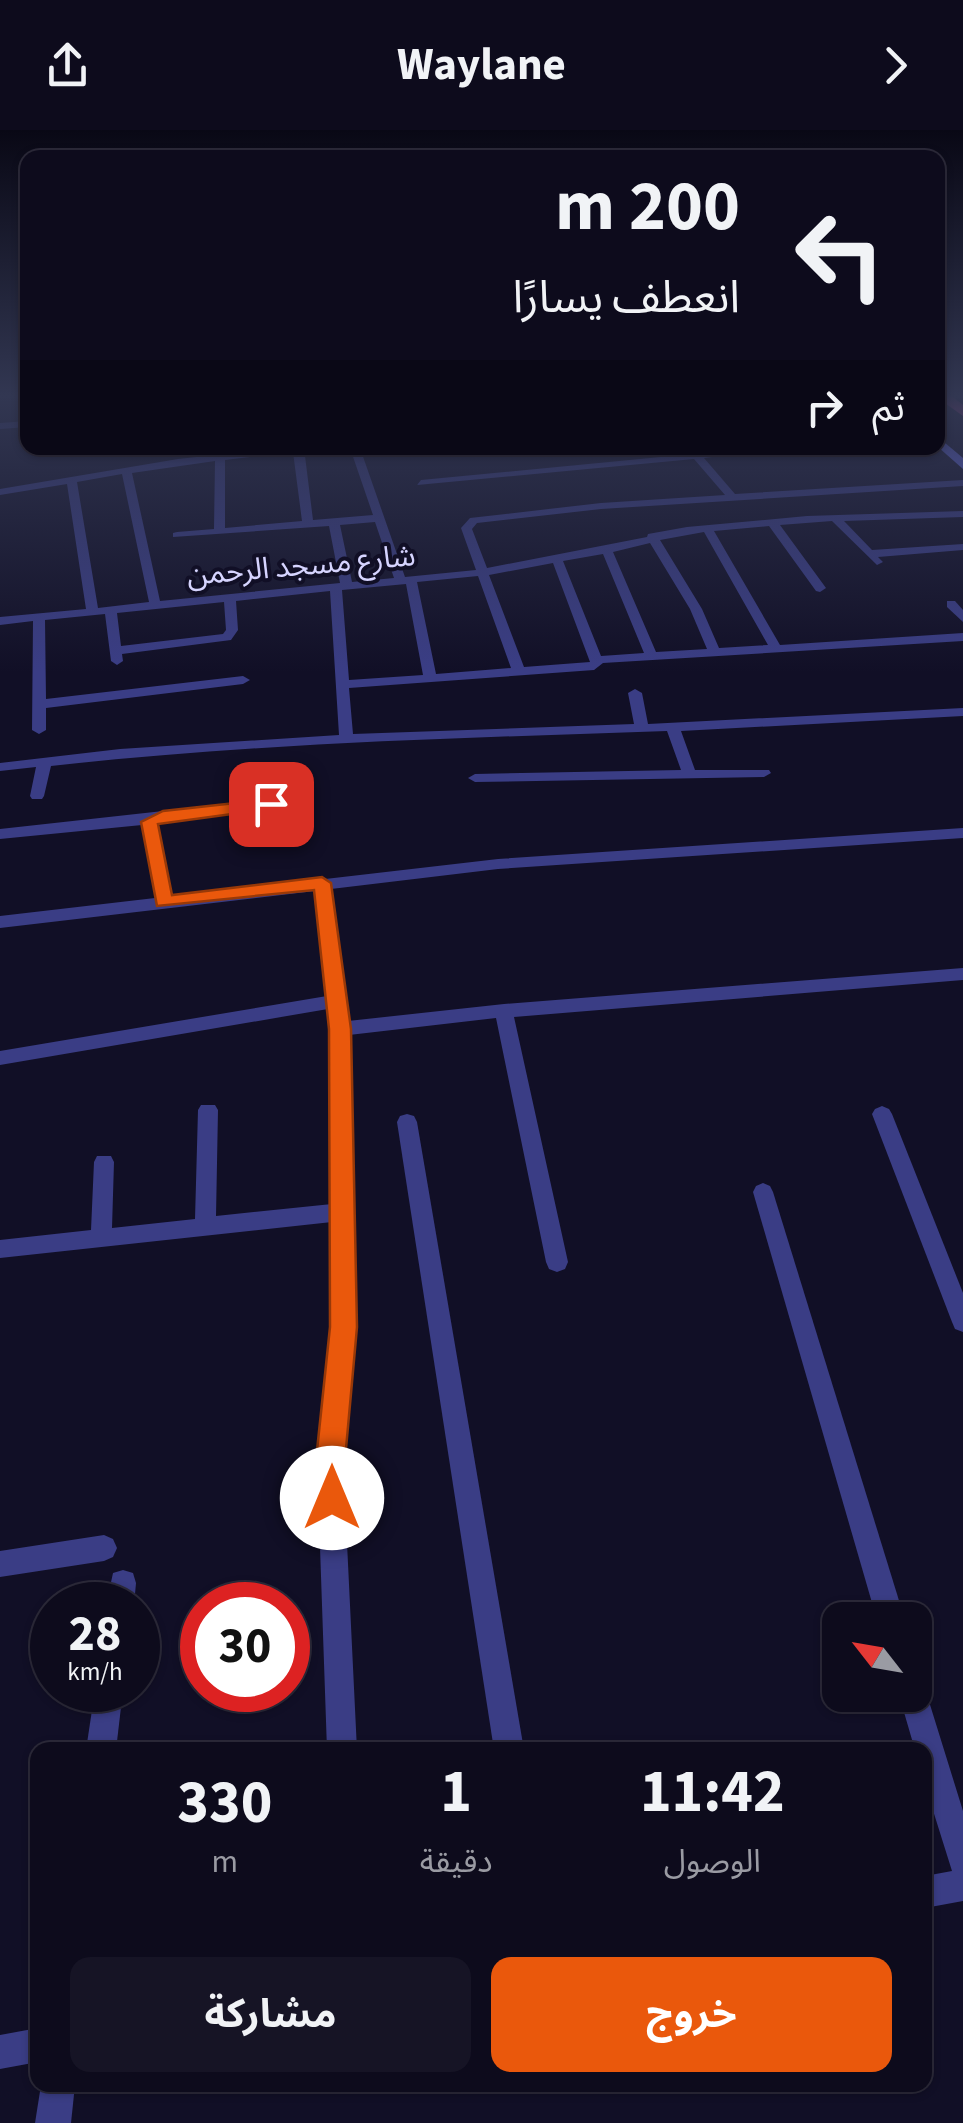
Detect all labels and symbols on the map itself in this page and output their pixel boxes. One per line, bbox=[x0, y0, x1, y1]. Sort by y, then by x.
street label: شارع مسجد الرحمن bbox=[185, 534, 417, 597]
pin bbox=[229, 762, 314, 847]
position arrow bbox=[280, 1446, 384, 1550]
speed limit sign: 30 bbox=[180, 1582, 310, 1712]
north arrow bbox=[822, 1602, 932, 1712]

